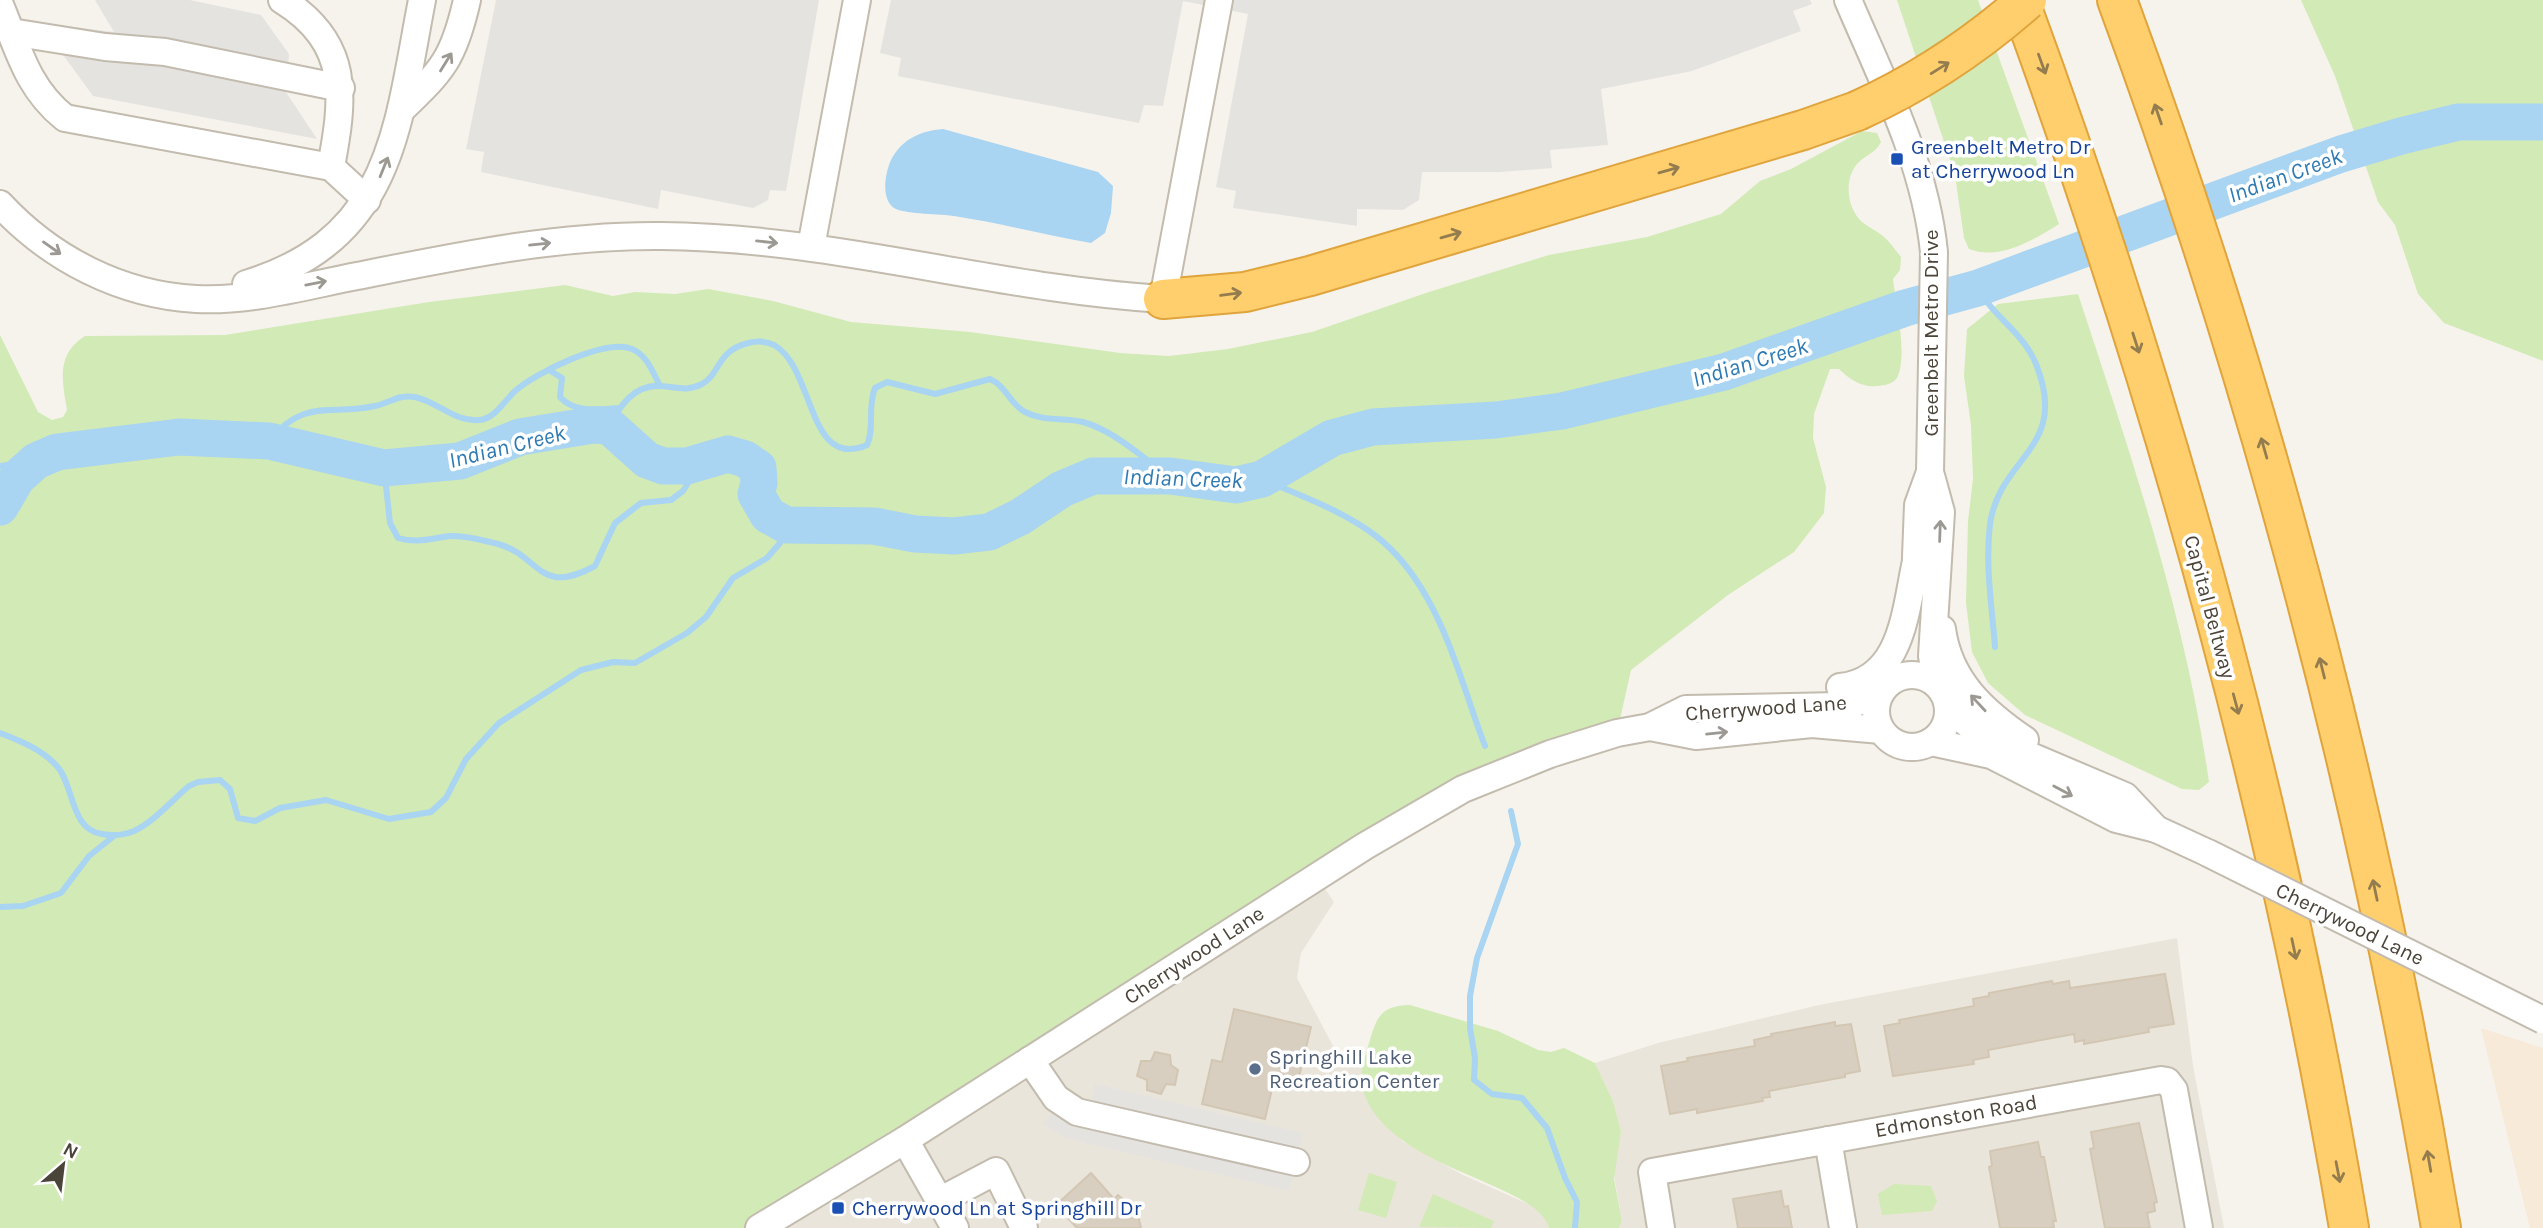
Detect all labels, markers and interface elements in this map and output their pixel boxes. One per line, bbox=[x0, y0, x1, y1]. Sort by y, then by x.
one-way arrow bbox=[440, 53, 454, 73]
one-way arrow bbox=[2037, 53, 2049, 75]
one-way arrow bbox=[1929, 61, 1949, 75]
one-way arrow bbox=[2151, 103, 2163, 125]
place label: Greenbelt Metro Dr at Cherrywood Ln bbox=[1911, 135, 2091, 183]
water label: Indian Creek bbox=[2224, 142, 2346, 209]
marker: Greenbelt Metro Dr at Cherrywood Ln bbox=[1889, 151, 1905, 167]
one-way arrow bbox=[379, 156, 392, 178]
one-way arrow bbox=[1657, 162, 1679, 175]
one-way arrow bbox=[1439, 227, 1461, 240]
street label: Greenbelt Metro Drive bbox=[1919, 230, 1943, 436]
one-way arrow bbox=[755, 236, 778, 249]
one-way arrow bbox=[528, 237, 551, 250]
one-way arrow bbox=[42, 241, 61, 255]
one-way arrow bbox=[304, 276, 327, 290]
one-way arrow bbox=[1219, 288, 1242, 301]
water label: Indian Creek bbox=[1689, 332, 1811, 393]
one-way arrow bbox=[2130, 332, 2143, 354]
water label: Indian Creek bbox=[446, 419, 569, 474]
one-way arrow bbox=[2257, 438, 2270, 460]
water label: Indian Creek bbox=[1123, 463, 1243, 494]
one-way arrow bbox=[1933, 519, 1946, 542]
street label: Capital Beltway bbox=[2179, 533, 2241, 682]
one-way arrow bbox=[2315, 658, 2328, 680]
street label: Cherrywood Lane bbox=[1684, 690, 1848, 726]
one-way arrow bbox=[2230, 692, 2243, 715]
one-way arrow bbox=[1970, 695, 1987, 712]
one-way arrow bbox=[1705, 727, 1728, 740]
one-way arrow bbox=[2052, 784, 2073, 798]
street label: Cherrywood Lane bbox=[2272, 878, 2428, 970]
one-way arrow bbox=[2367, 879, 2381, 902]
street label: Cherrywood Lane bbox=[1120, 901, 1268, 1009]
one-way arrow bbox=[2288, 937, 2302, 960]
place label: Springhill Lake Recreation Center bbox=[1269, 1045, 1440, 1093]
marker: Springhill Lake Recreation Center bbox=[1247, 1061, 1263, 1077]
street label: Edmonston Road bbox=[1873, 1090, 2039, 1142]
north arrow bbox=[28, 1130, 98, 1200]
text: N bbox=[59, 1138, 82, 1164]
one-way arrow bbox=[2422, 1150, 2435, 1173]
one-way arrow bbox=[2332, 1160, 2346, 1183]
place label: Cherrywood Ln at Springhill Dr bbox=[852, 1196, 1142, 1220]
marker: Cherrywood Ln at Springhill Dr bbox=[830, 1200, 846, 1216]

